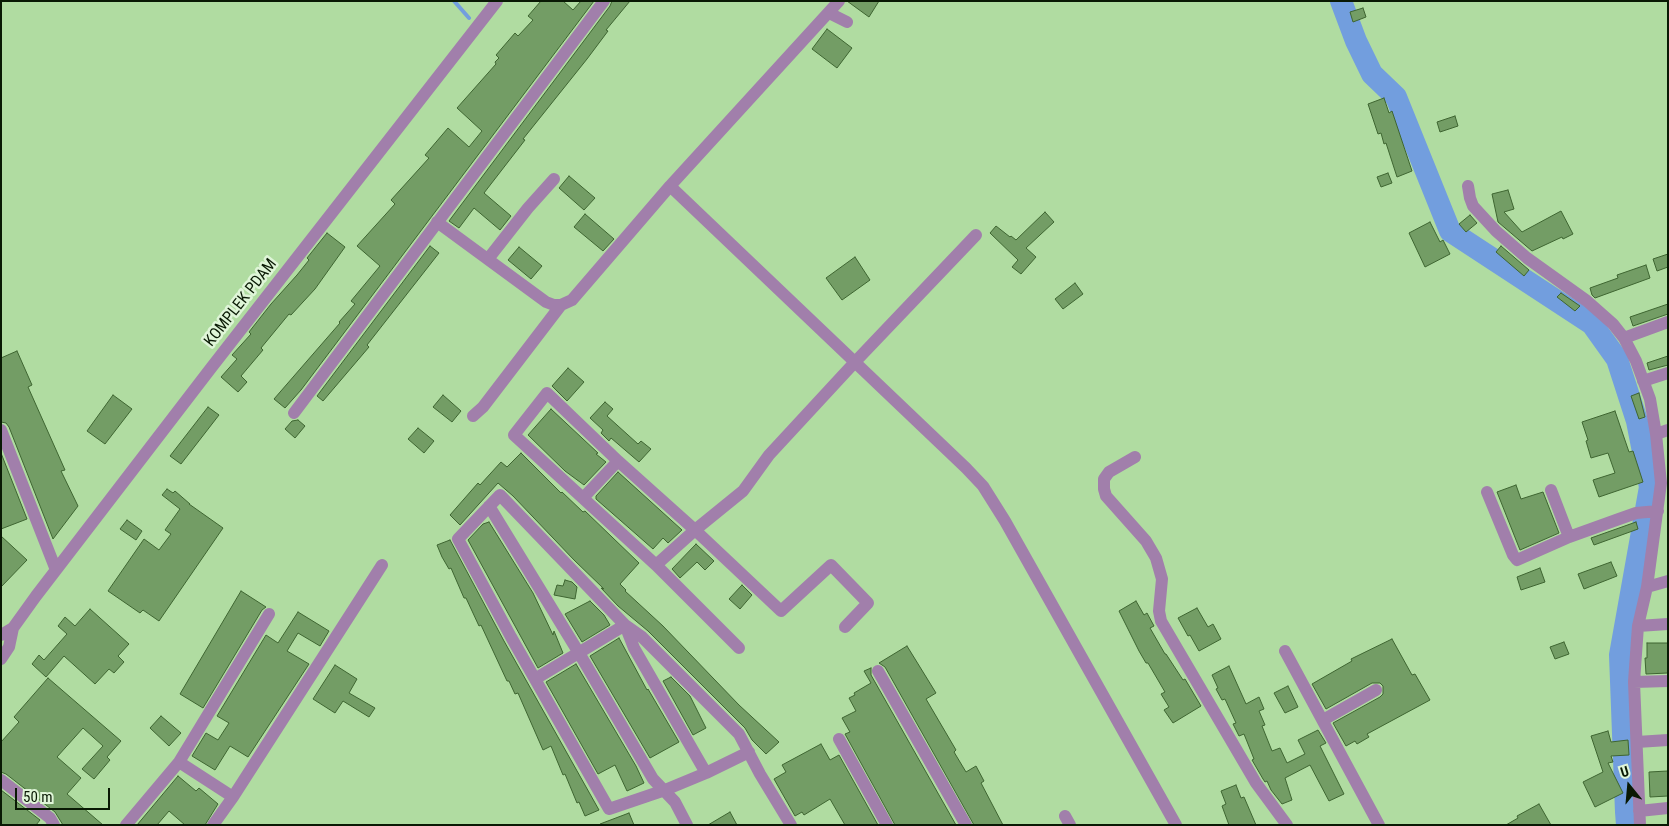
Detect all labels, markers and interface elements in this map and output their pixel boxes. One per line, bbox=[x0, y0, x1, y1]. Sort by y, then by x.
street label: KOMPLEK PDAM bbox=[201, 255, 281, 351]
north arrow bbox=[1604, 761, 1654, 811]
text: U bbox=[1618, 763, 1631, 780]
scale bar bbox=[18, 778, 112, 810]
text: 50 m bbox=[23, 788, 53, 806]

